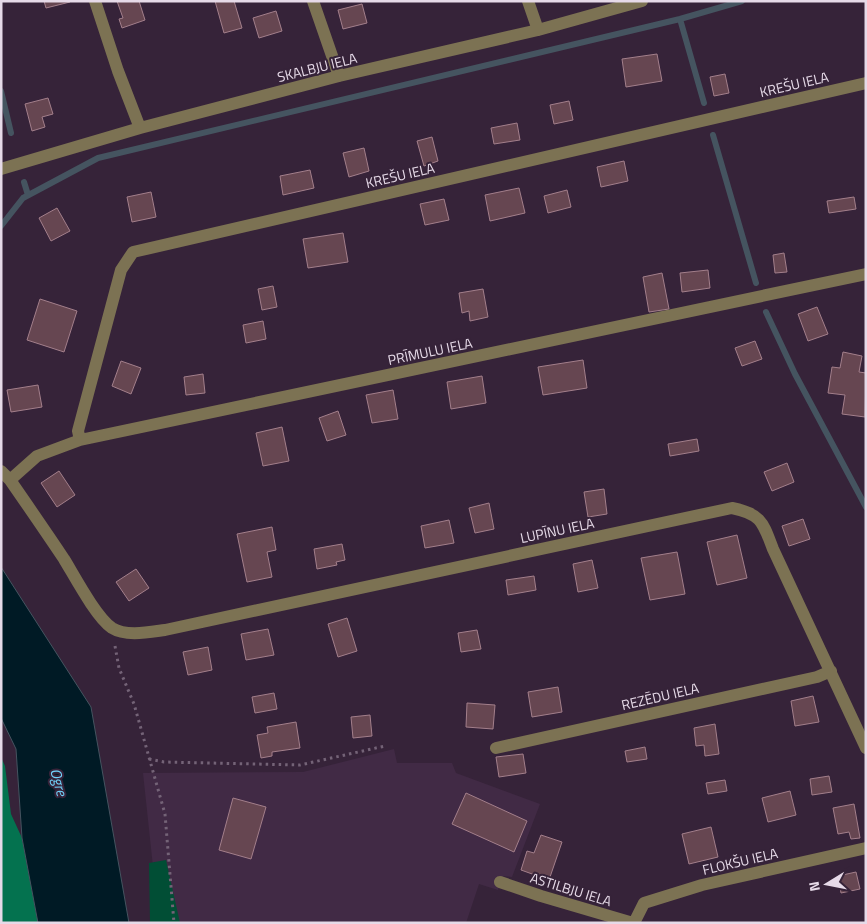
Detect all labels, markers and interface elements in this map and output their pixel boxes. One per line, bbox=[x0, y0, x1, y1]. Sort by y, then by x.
street label: SKALBJU IELA bbox=[275, 47, 360, 87]
street label: KREŠU IELA bbox=[757, 66, 831, 102]
street label: KREŠU IELA bbox=[363, 157, 437, 193]
street label: PRĪMULU IELA bbox=[386, 332, 475, 370]
street label: LUPĪNU IELA bbox=[518, 512, 597, 548]
street label: REZĒDU IELA bbox=[619, 677, 701, 715]
water label: Ogre bbox=[44, 766, 74, 799]
street label: FLOKŠU IELA bbox=[700, 842, 780, 880]
north arrow bbox=[802, 859, 852, 909]
street label: ASTILBJU IELA bbox=[528, 867, 615, 912]
text: N bbox=[803, 880, 825, 893]

